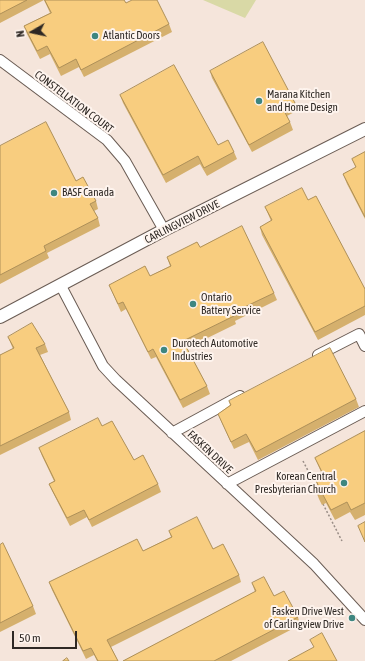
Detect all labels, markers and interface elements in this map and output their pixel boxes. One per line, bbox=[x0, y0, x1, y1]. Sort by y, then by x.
north arrow bbox=[12, 12, 52, 52]
place label: Atlantic Doors bbox=[103, 29, 160, 43]
text: N bbox=[14, 30, 27, 38]
marker: Atlantic Doors bbox=[90, 31, 100, 41]
street label: CONSTELLATION COURT bbox=[32, 68, 116, 136]
place label: Marana Kitchen and Home Design bbox=[267, 88, 338, 114]
marker: Marana Kitchen and Home Design bbox=[254, 96, 264, 106]
place label: BASF Canada bbox=[62, 186, 114, 200]
marker: BASF Canada bbox=[49, 188, 59, 198]
street label: CARLINGVIEW DRIVE bbox=[142, 197, 222, 247]
place label: Ontario Battery Service bbox=[201, 291, 261, 317]
marker: Ontario Battery Service bbox=[188, 299, 198, 309]
place label: Durotech Automotive Industries bbox=[172, 337, 258, 363]
marker: Durotech Automotive Industries bbox=[159, 345, 169, 355]
street label: FASKEN DRIVE bbox=[185, 428, 235, 476]
place label: Korean Central Presbyterian Church bbox=[255, 470, 336, 496]
marker: Korean Central Presbyterian Church bbox=[339, 478, 349, 488]
place label: Fasken Drive West of Carlingview Drive bbox=[264, 605, 344, 631]
marker: Fasken Drive West of Carlingview Drive bbox=[347, 613, 357, 623]
scale bar bbox=[14, 623, 79, 649]
text: 50 m bbox=[19, 631, 41, 645]

